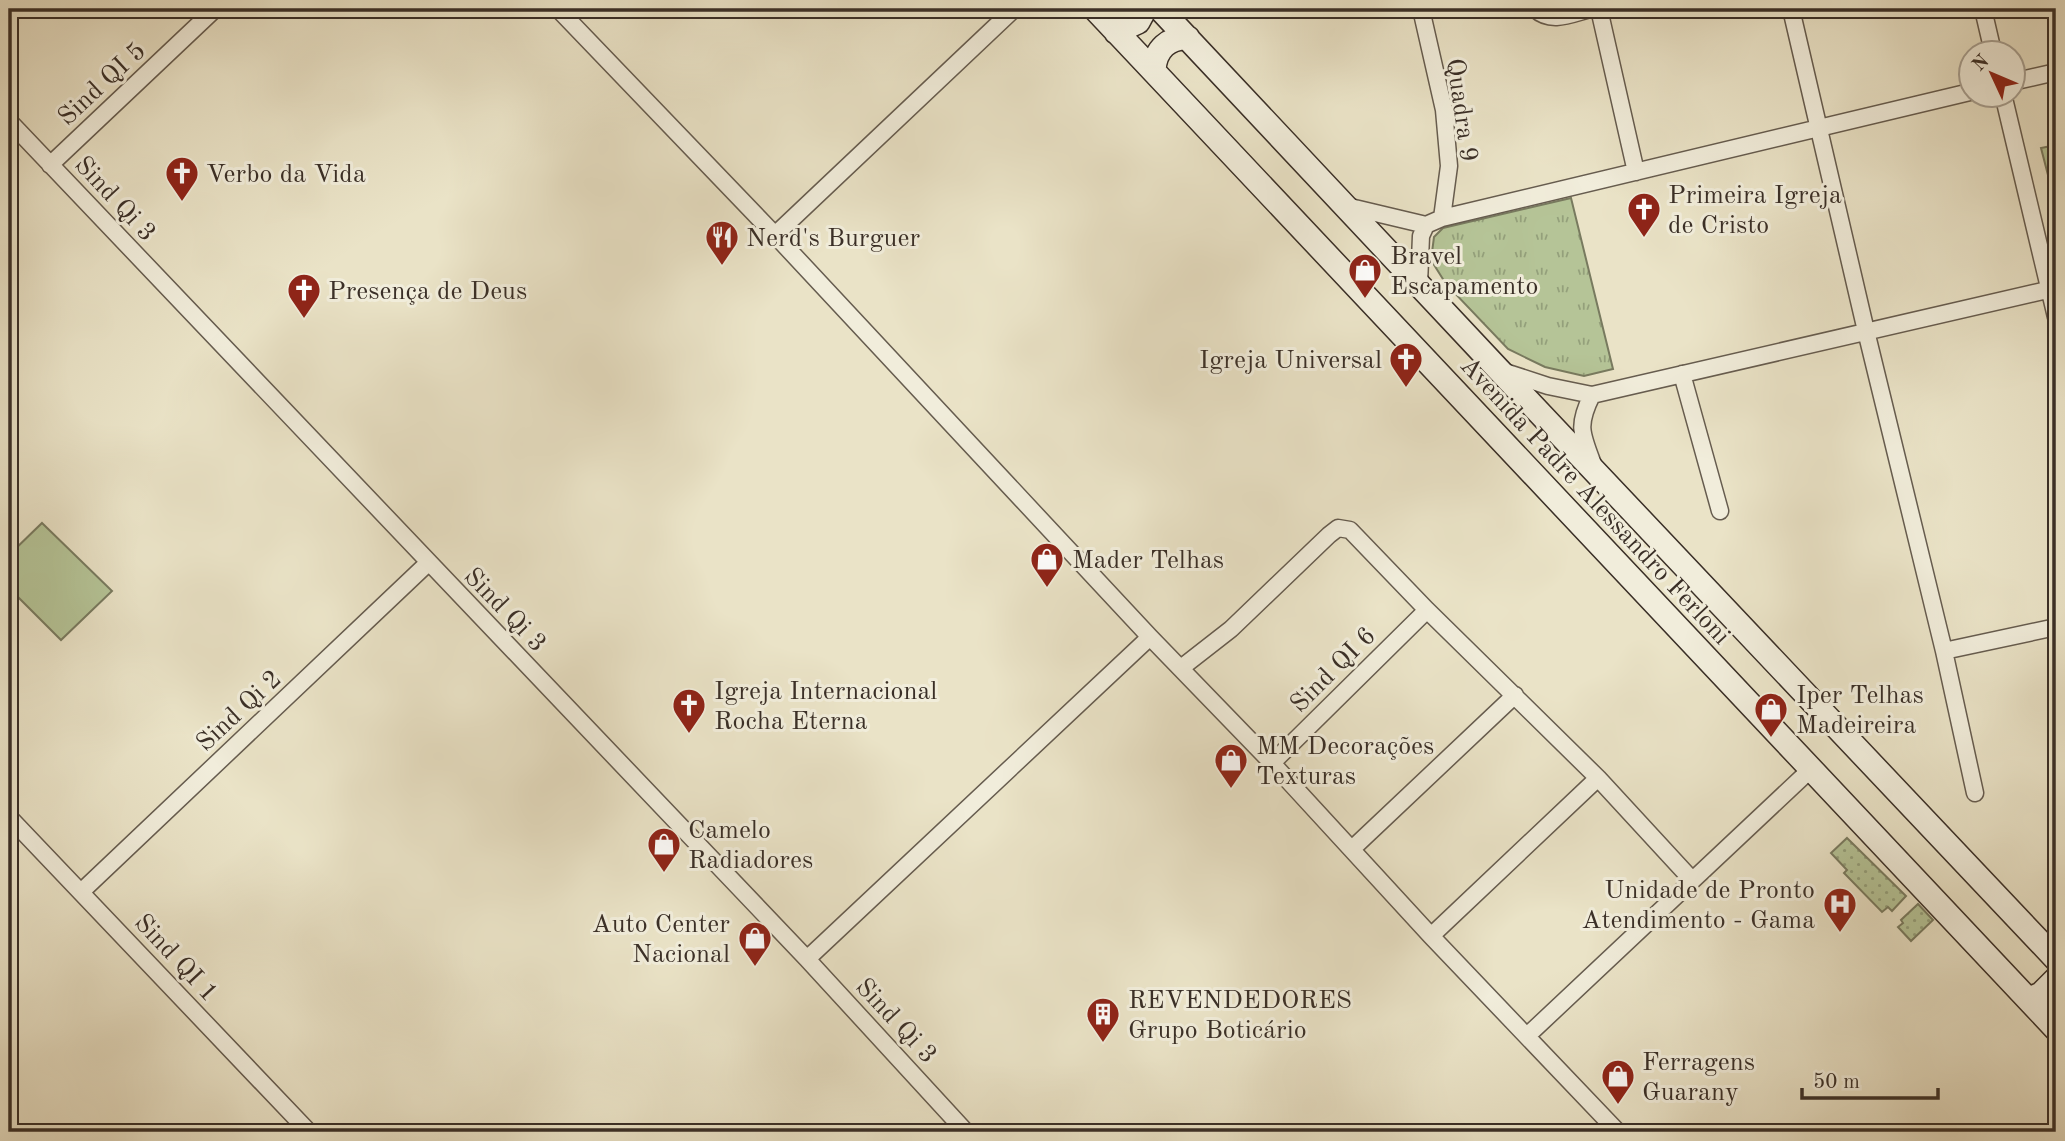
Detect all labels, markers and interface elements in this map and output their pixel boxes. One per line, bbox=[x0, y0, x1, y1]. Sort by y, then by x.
street label: Sind QI 5 bbox=[54, 38, 151, 131]
north arrow bbox=[1956, 38, 2026, 108]
text: N bbox=[1970, 52, 1994, 76]
street label: Quadra 9 bbox=[1441, 57, 1481, 164]
street label: Sind Qi 3 bbox=[69, 152, 160, 247]
church icon: Verbo da Vida bbox=[163, 154, 201, 203]
place label: Verbo da Vida bbox=[206, 162, 366, 188]
place label: Primeira Igreja de Cristo bbox=[1668, 183, 1842, 239]
church icon: Primeira Igreja de Cristo bbox=[1625, 190, 1663, 239]
restaurant icon: Nerd's Burguer bbox=[703, 218, 741, 267]
place label: Nerd's Burguer bbox=[746, 226, 920, 252]
place label: Bravel Escapamento bbox=[1390, 244, 1538, 300]
shop icon: Bravel Escapamento bbox=[1346, 251, 1384, 300]
church icon: Presença de Deus bbox=[285, 271, 323, 320]
place label: Presença de Deus bbox=[328, 279, 527, 305]
church icon: Igreja Universal bbox=[1387, 340, 1425, 389]
place label: Igreja Universal bbox=[1199, 348, 1382, 374]
street label: Avenida Padre Alessandro Ferloni bbox=[1455, 353, 1734, 650]
shop icon: Mader Telhas bbox=[1028, 540, 1066, 589]
place label: Mader Telhas bbox=[1072, 548, 1224, 574]
street label: Sind Qi 3 bbox=[459, 563, 551, 657]
street label: Sind QI 6 bbox=[1286, 623, 1381, 718]
street label: Sind Qi 2 bbox=[192, 666, 287, 757]
place label: Igreja Internacional Rocha Eterna bbox=[714, 679, 937, 735]
place label: Iper Telhas Madeireira bbox=[1796, 683, 1924, 739]
church icon: Igreja Internacional Rocha Eterna bbox=[670, 686, 708, 735]
shop icon: Iper Telhas Madeireira bbox=[1752, 690, 1790, 739]
place label: MM Decorações Texturas bbox=[1256, 734, 1434, 790]
shop icon: MM Decorações Texturas bbox=[1212, 741, 1250, 790]
place label: Camelo Radiadores bbox=[688, 818, 813, 874]
shop icon: Camelo Radiadores bbox=[645, 825, 683, 874]
place label: Unidade de Pronto Atendimento - Gama bbox=[1582, 878, 1815, 934]
hospital icon: Unidade de Pronto Atendimento - Gama bbox=[1821, 885, 1859, 934]
street label: Sind QI 1 bbox=[129, 910, 222, 1007]
place label: Auto Center Nacional bbox=[592, 912, 730, 968]
shop icon: Auto Center Nacional bbox=[736, 919, 774, 968]
street label: Sind Qi 3 bbox=[850, 974, 941, 1069]
place label: REVENDEDORES Grupo Boticário bbox=[1128, 988, 1352, 1044]
building icon: REVENDEDORES Grupo Boticário bbox=[1084, 995, 1122, 1044]
place label: Ferragens Guarany bbox=[1642, 1050, 1755, 1106]
shop icon: Ferragens Guarany bbox=[1599, 1057, 1637, 1106]
scale bar bbox=[1802, 1057, 1939, 1101]
text: 50 m bbox=[1813, 1072, 1860, 1093]

